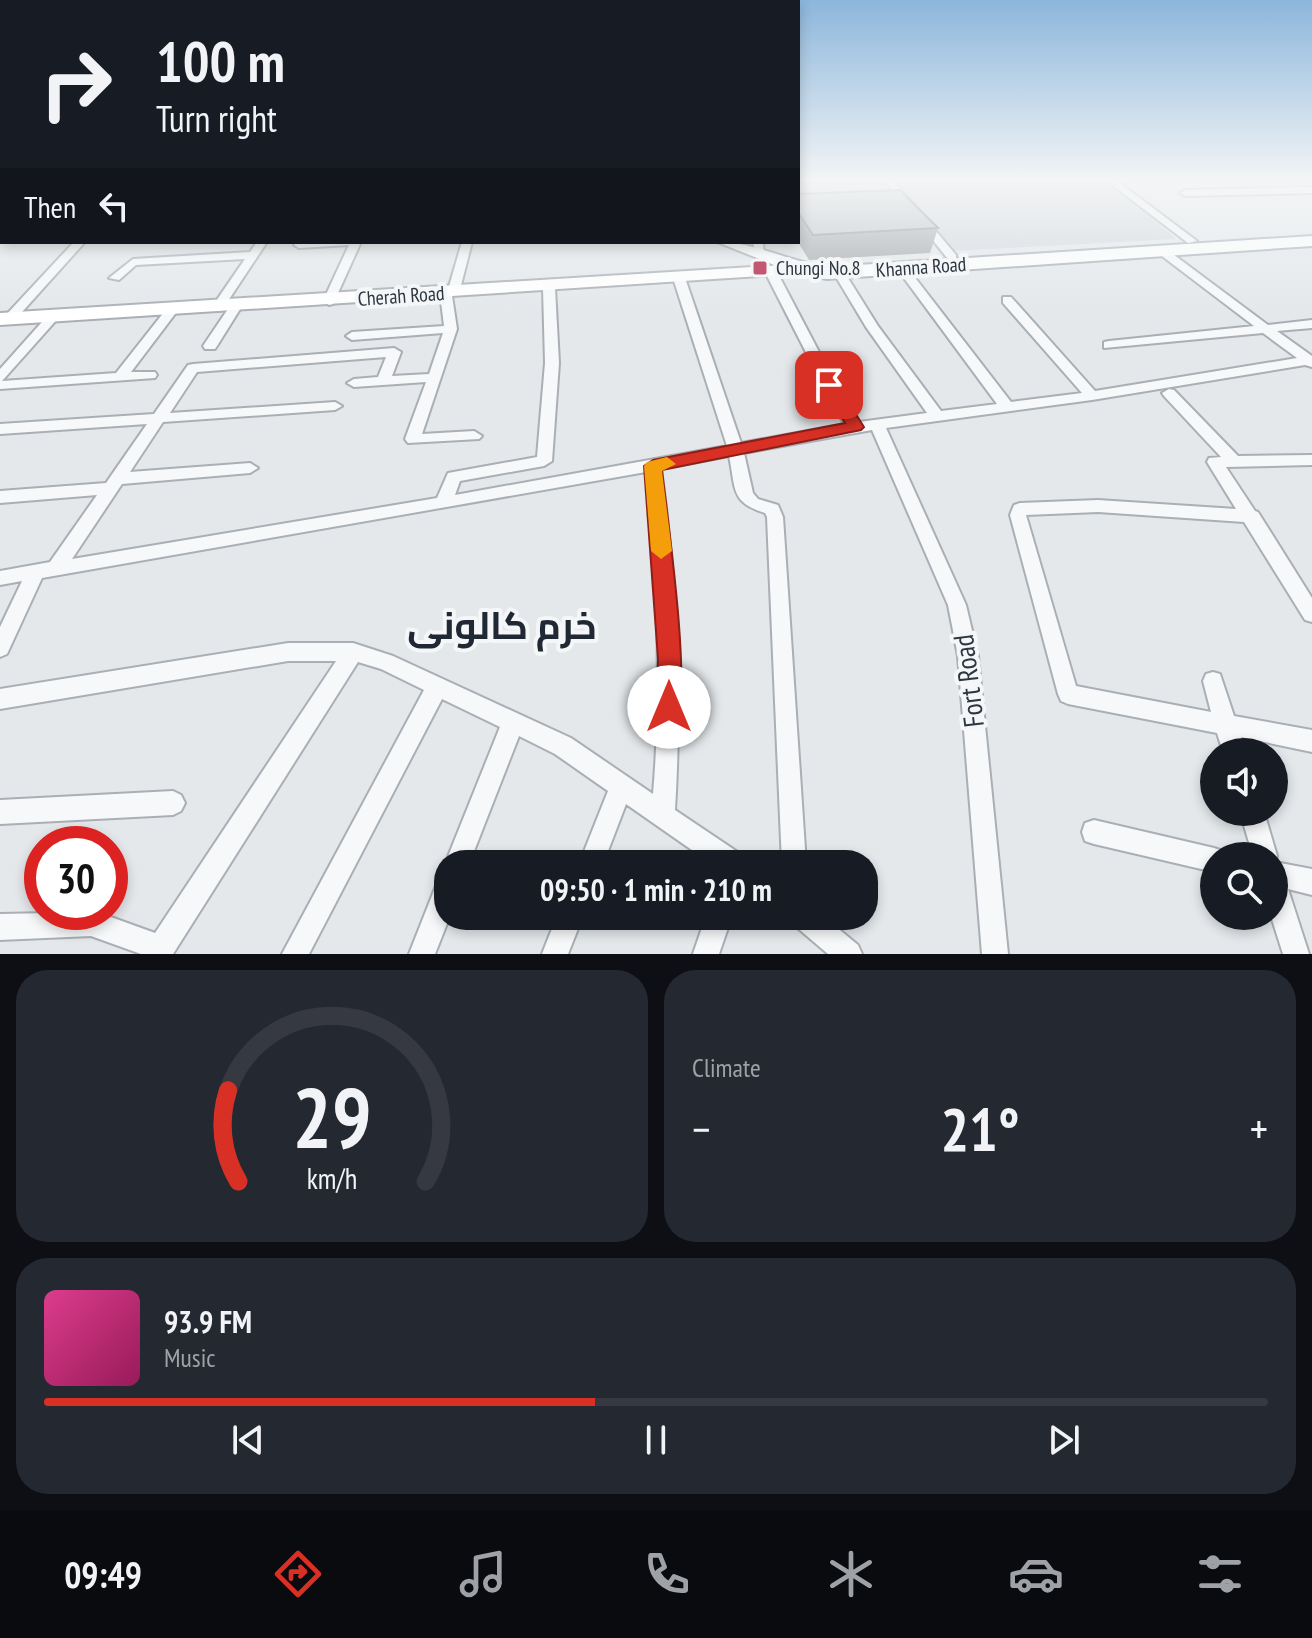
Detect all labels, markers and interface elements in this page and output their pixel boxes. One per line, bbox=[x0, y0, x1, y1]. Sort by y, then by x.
text: 100 m bbox=[156, 25, 285, 97]
icon: right bbox=[24, 32, 128, 136]
text: Turn right bbox=[156, 95, 277, 142]
icon: left bbox=[92, 184, 136, 228]
text: Then bbox=[24, 187, 76, 226]
street label: Khanna Road bbox=[875, 251, 967, 283]
place label: Chungi No.8 bbox=[776, 255, 861, 281]
marker: Chungi No.8 bbox=[751, 259, 769, 277]
street label: Cherah Road bbox=[357, 280, 445, 312]
pin bbox=[795, 351, 863, 419]
icon: arrive bbox=[807, 363, 851, 407]
district label: خرم کالونی bbox=[407, 600, 597, 652]
street label: Fort Road bbox=[944, 632, 992, 730]
position arrow bbox=[627, 665, 711, 749]
map controls bbox=[1200, 738, 1288, 930]
button: sound bbox=[1200, 738, 1288, 826]
speed limit sign: 30 bbox=[24, 826, 128, 930]
button: search bbox=[1200, 842, 1288, 930]
text: 09:50 · 1 min · 210 m bbox=[540, 870, 772, 909]
text: Climate bbox=[692, 1051, 761, 1084]
text: 29 bbox=[292, 1063, 372, 1171]
text: 21° bbox=[940, 1090, 1020, 1168]
text: − bbox=[692, 1100, 710, 1157]
text: + bbox=[1250, 1100, 1268, 1157]
text: km/h bbox=[307, 1160, 357, 1197]
text: 93.9 FM bbox=[164, 1302, 252, 1341]
text: Music bbox=[164, 1341, 216, 1374]
icon: previous bbox=[226, 1418, 270, 1462]
icon: pause bbox=[634, 1418, 678, 1462]
icon: next bbox=[1042, 1418, 1086, 1462]
icon: directions bbox=[270, 1546, 326, 1602]
icon: music bbox=[455, 1546, 511, 1602]
icon: phone bbox=[639, 1546, 695, 1602]
icon: climate bbox=[823, 1546, 879, 1602]
icon: car bbox=[1008, 1546, 1064, 1602]
icon: filters bbox=[1192, 1546, 1248, 1602]
text: 09:49 bbox=[64, 1551, 142, 1598]

